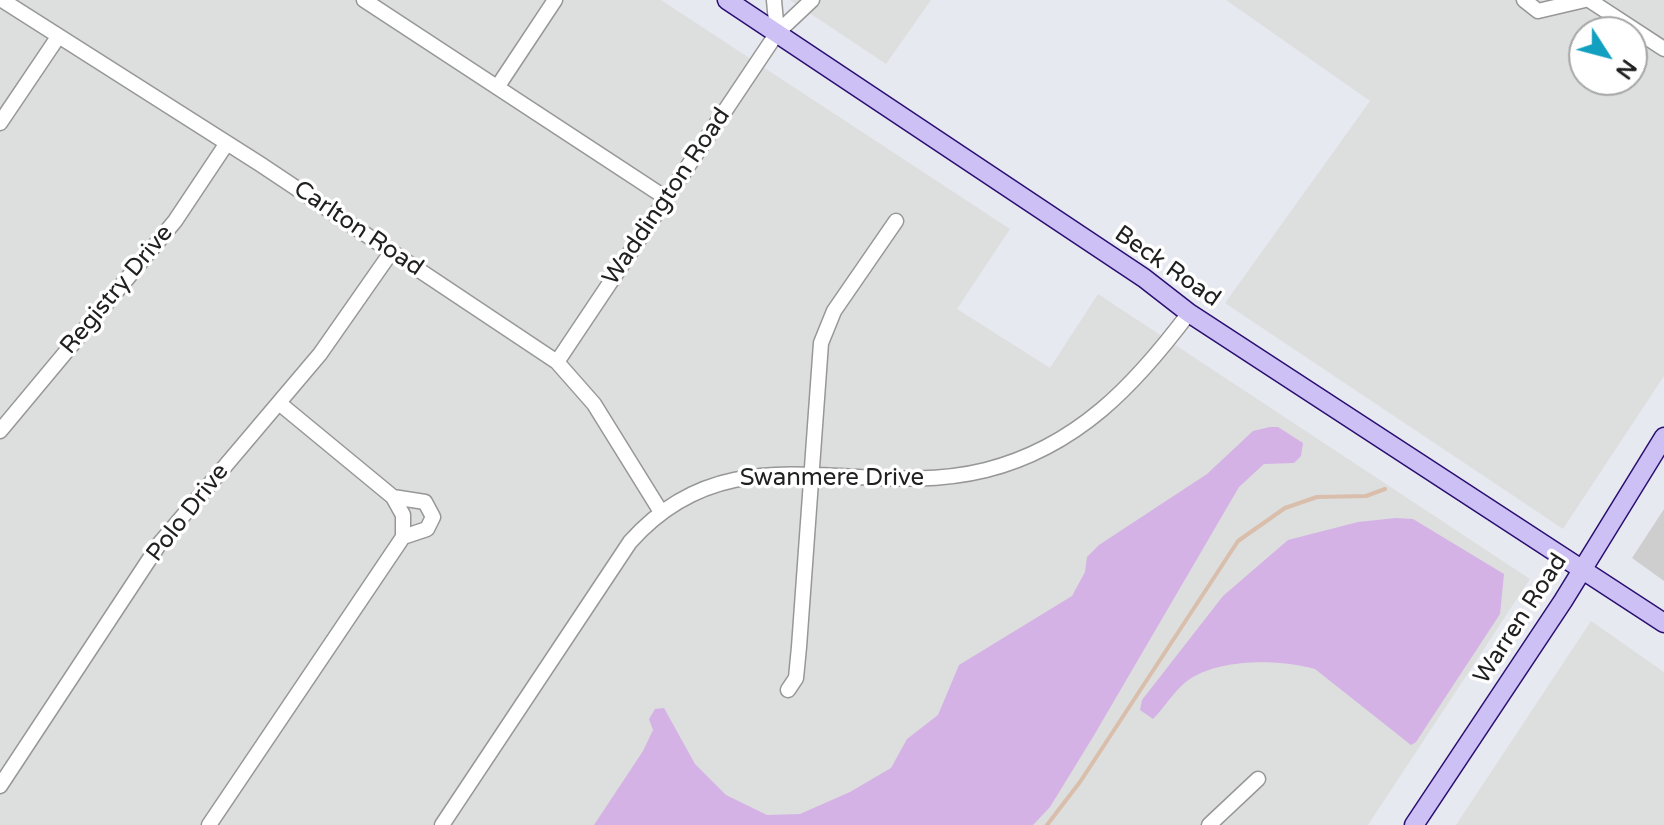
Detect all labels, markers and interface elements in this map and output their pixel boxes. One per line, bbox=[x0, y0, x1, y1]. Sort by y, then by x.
north arrow bbox=[1568, 16, 1648, 96]
text: N bbox=[1610, 54, 1642, 84]
street label: Waddington Road bbox=[597, 103, 737, 291]
street label: Carlton Road bbox=[288, 175, 428, 283]
street label: Registry Drive bbox=[55, 220, 179, 360]
street label: Beck Road bbox=[1109, 220, 1225, 314]
street label: Polo Drive bbox=[141, 458, 235, 568]
street label: Swanmere Drive bbox=[740, 465, 924, 493]
street label: Warren Road bbox=[1468, 548, 1574, 690]

